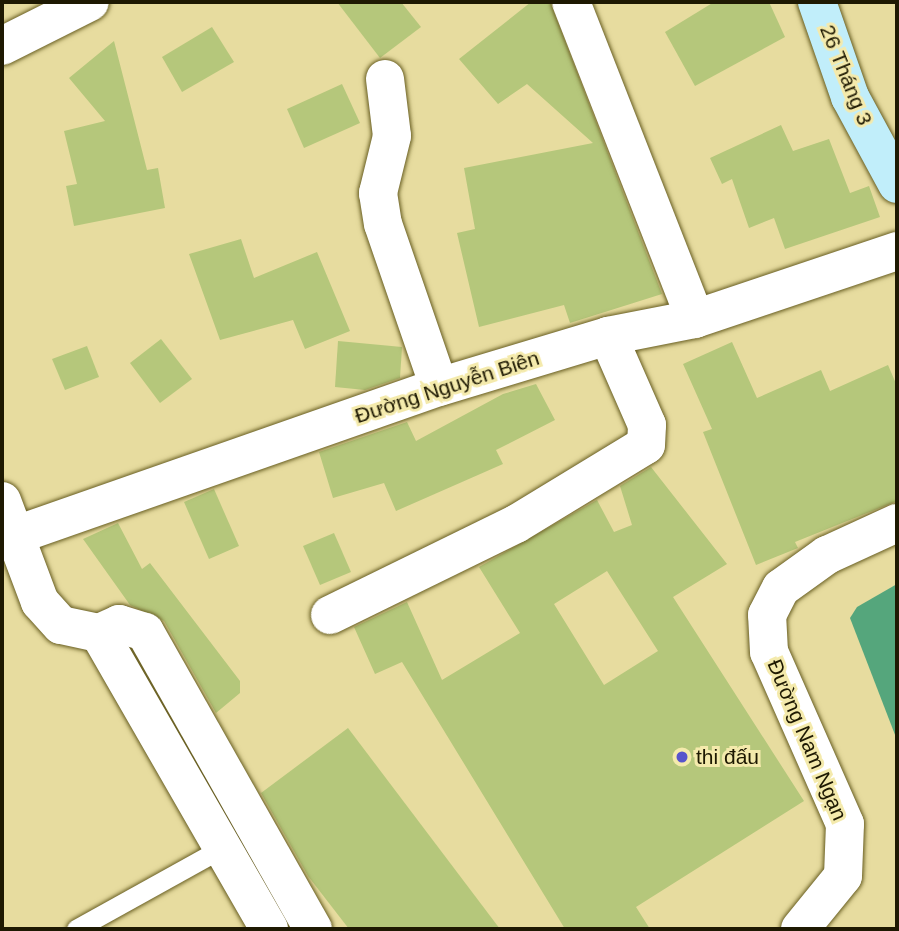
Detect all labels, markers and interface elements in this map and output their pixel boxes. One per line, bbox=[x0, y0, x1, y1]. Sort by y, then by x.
street label: 26 Tháng 3 bbox=[814, 21, 878, 129]
street label: Đường Nguyễn Biên bbox=[352, 345, 542, 429]
street label: Đường Nam Ngạn bbox=[762, 656, 852, 824]
place label: thi đấu bbox=[696, 744, 759, 770]
marker: thi đấu bbox=[674, 749, 690, 765]

